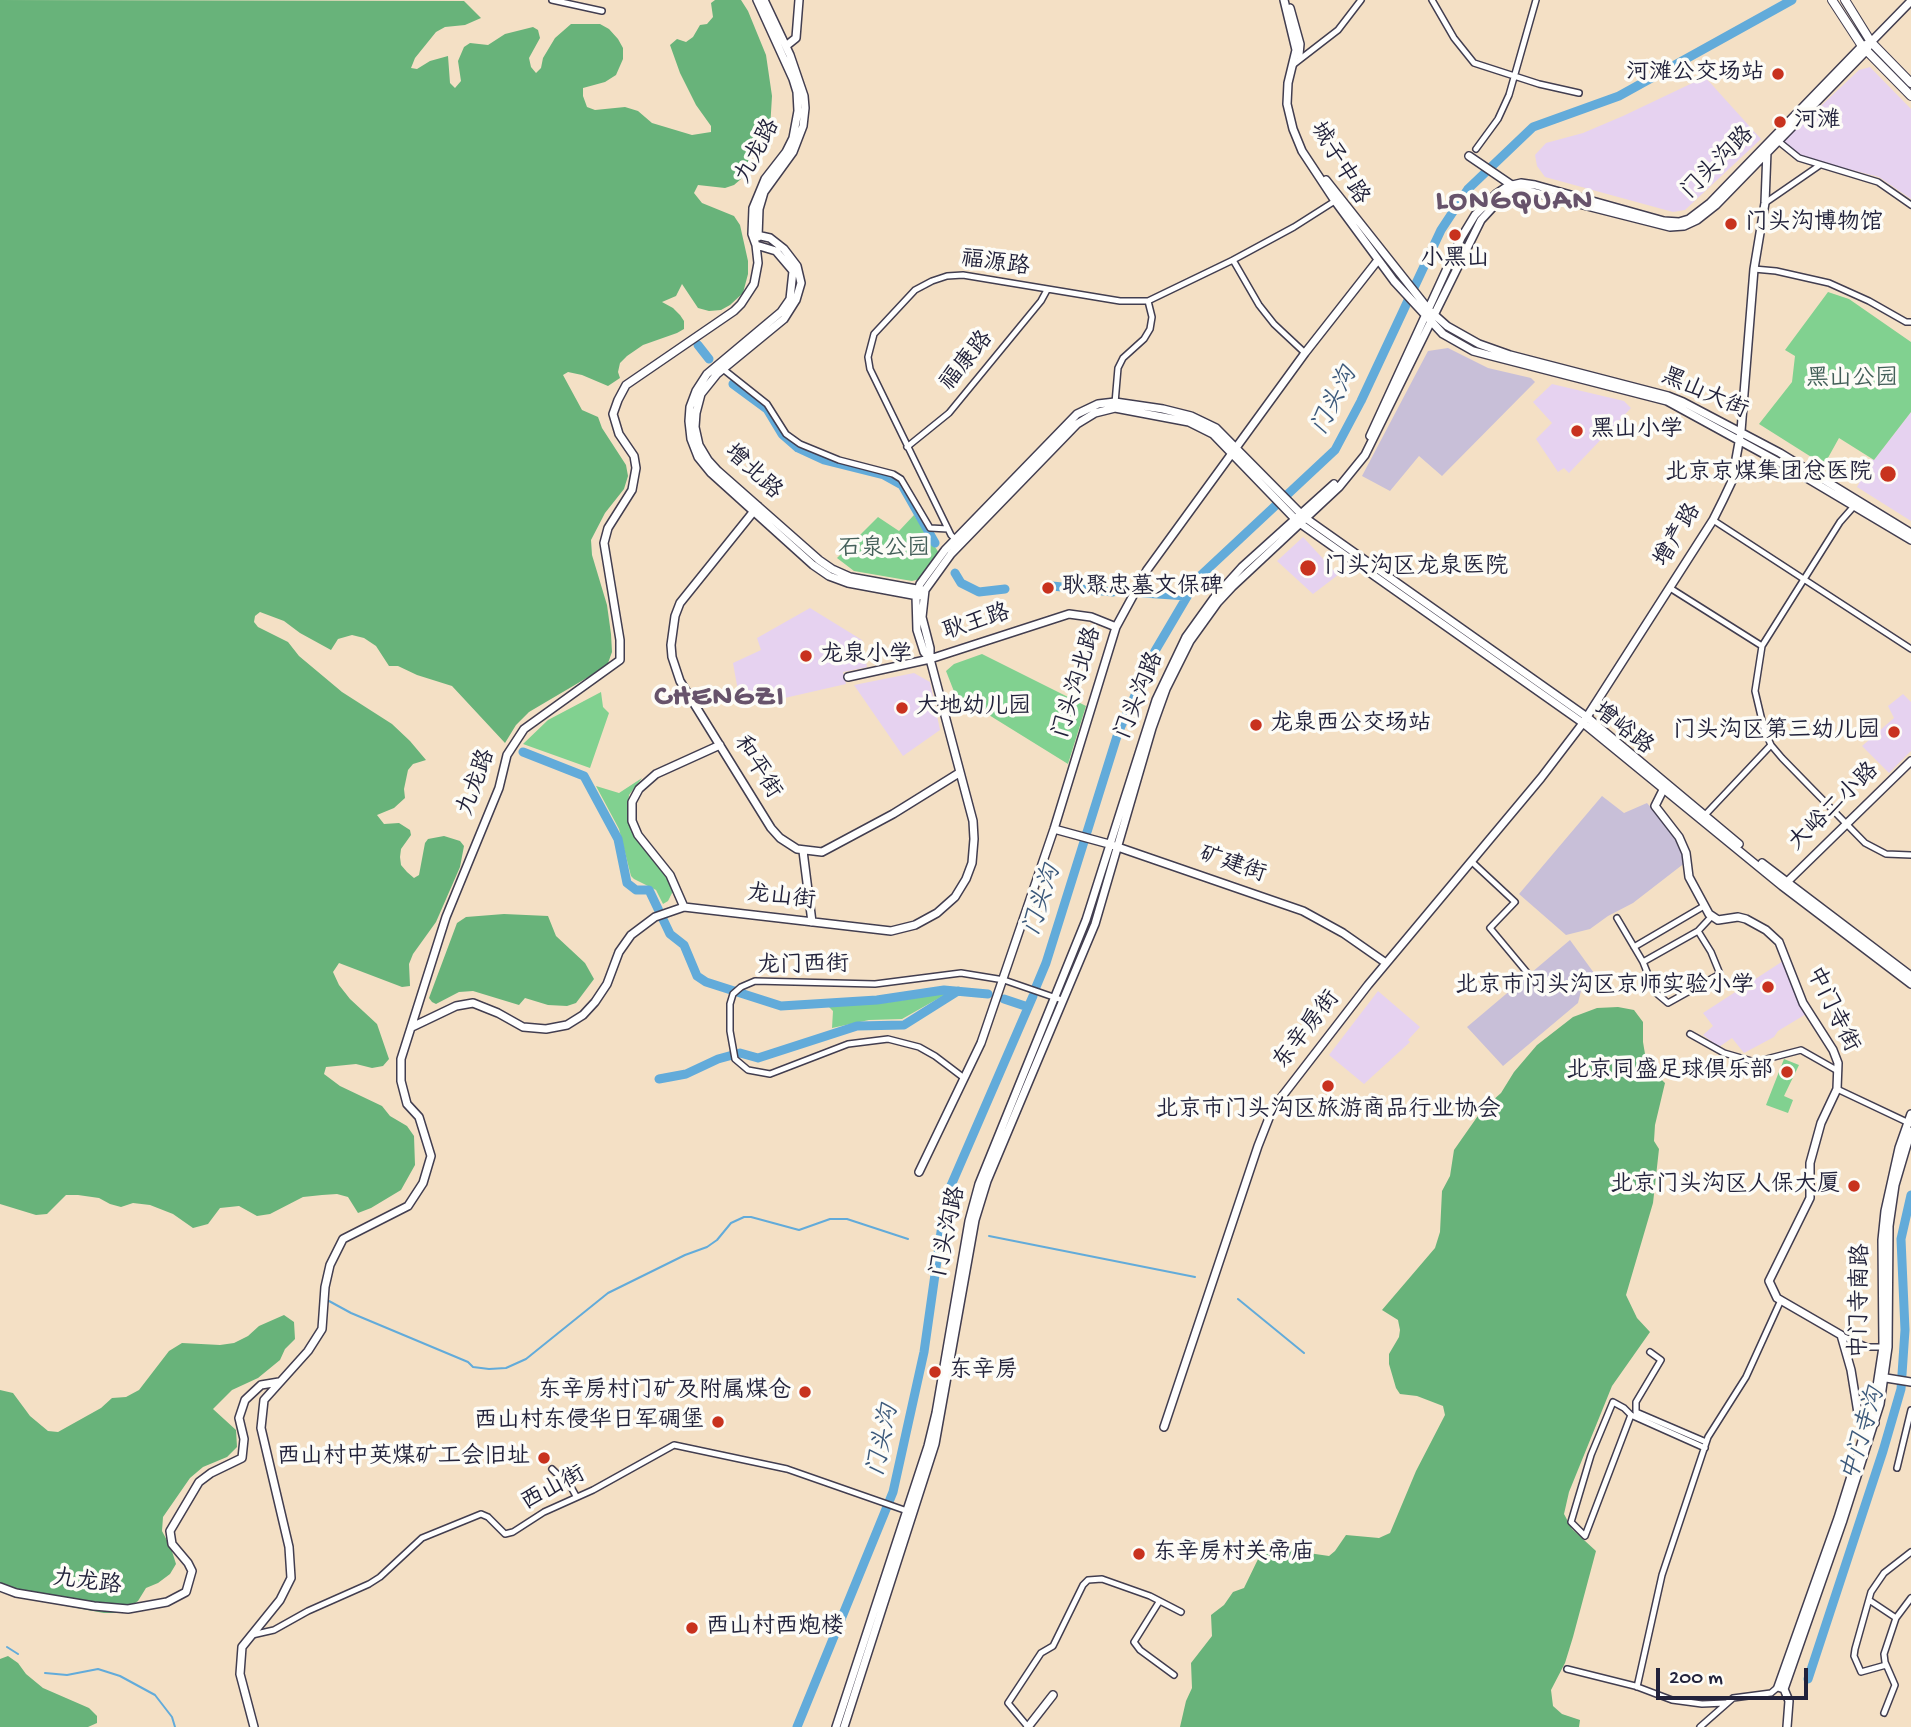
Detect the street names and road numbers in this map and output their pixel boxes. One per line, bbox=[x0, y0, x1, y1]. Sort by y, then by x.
street label: 九龙路 bbox=[731, 115, 787, 189]
street label: 城子中路 bbox=[1302, 117, 1374, 211]
street label: 门头沟路 bbox=[1677, 122, 1761, 206]
street label: 福源路 bbox=[959, 247, 1031, 283]
street label: 福康路 bbox=[936, 327, 1000, 397]
street label: 黑山大街 bbox=[1656, 364, 1752, 426]
street label: 增北路 bbox=[717, 439, 787, 507]
street label: 增产路 bbox=[1649, 499, 1709, 573]
street label: 耿王路 bbox=[940, 600, 1014, 648]
street label: 门头沟北路 bbox=[1049, 624, 1109, 742]
street label: 门头沟路 bbox=[1111, 648, 1171, 744]
street label: 增峪路 bbox=[1586, 698, 1658, 762]
street label: 和平街 bbox=[726, 731, 786, 805]
street label: 九龙路 bbox=[453, 746, 503, 820]
street label: 大峪二小路 bbox=[1784, 758, 1886, 858]
street label: 矿建街 bbox=[1195, 842, 1269, 890]
street label: 龙山街 bbox=[745, 881, 817, 917]
street label: 龙门西街 bbox=[757, 952, 849, 982]
street label: 中门寺街 bbox=[1798, 963, 1864, 1057]
street label: 东辛房街 bbox=[1269, 986, 1347, 1076]
street label: 门头沟路 bbox=[927, 1184, 973, 1280]
street label: 中门寺南路 bbox=[1847, 1243, 1877, 1359]
street label: 西山街 bbox=[517, 1462, 591, 1518]
street label: 九龙路 bbox=[51, 1566, 123, 1602]

